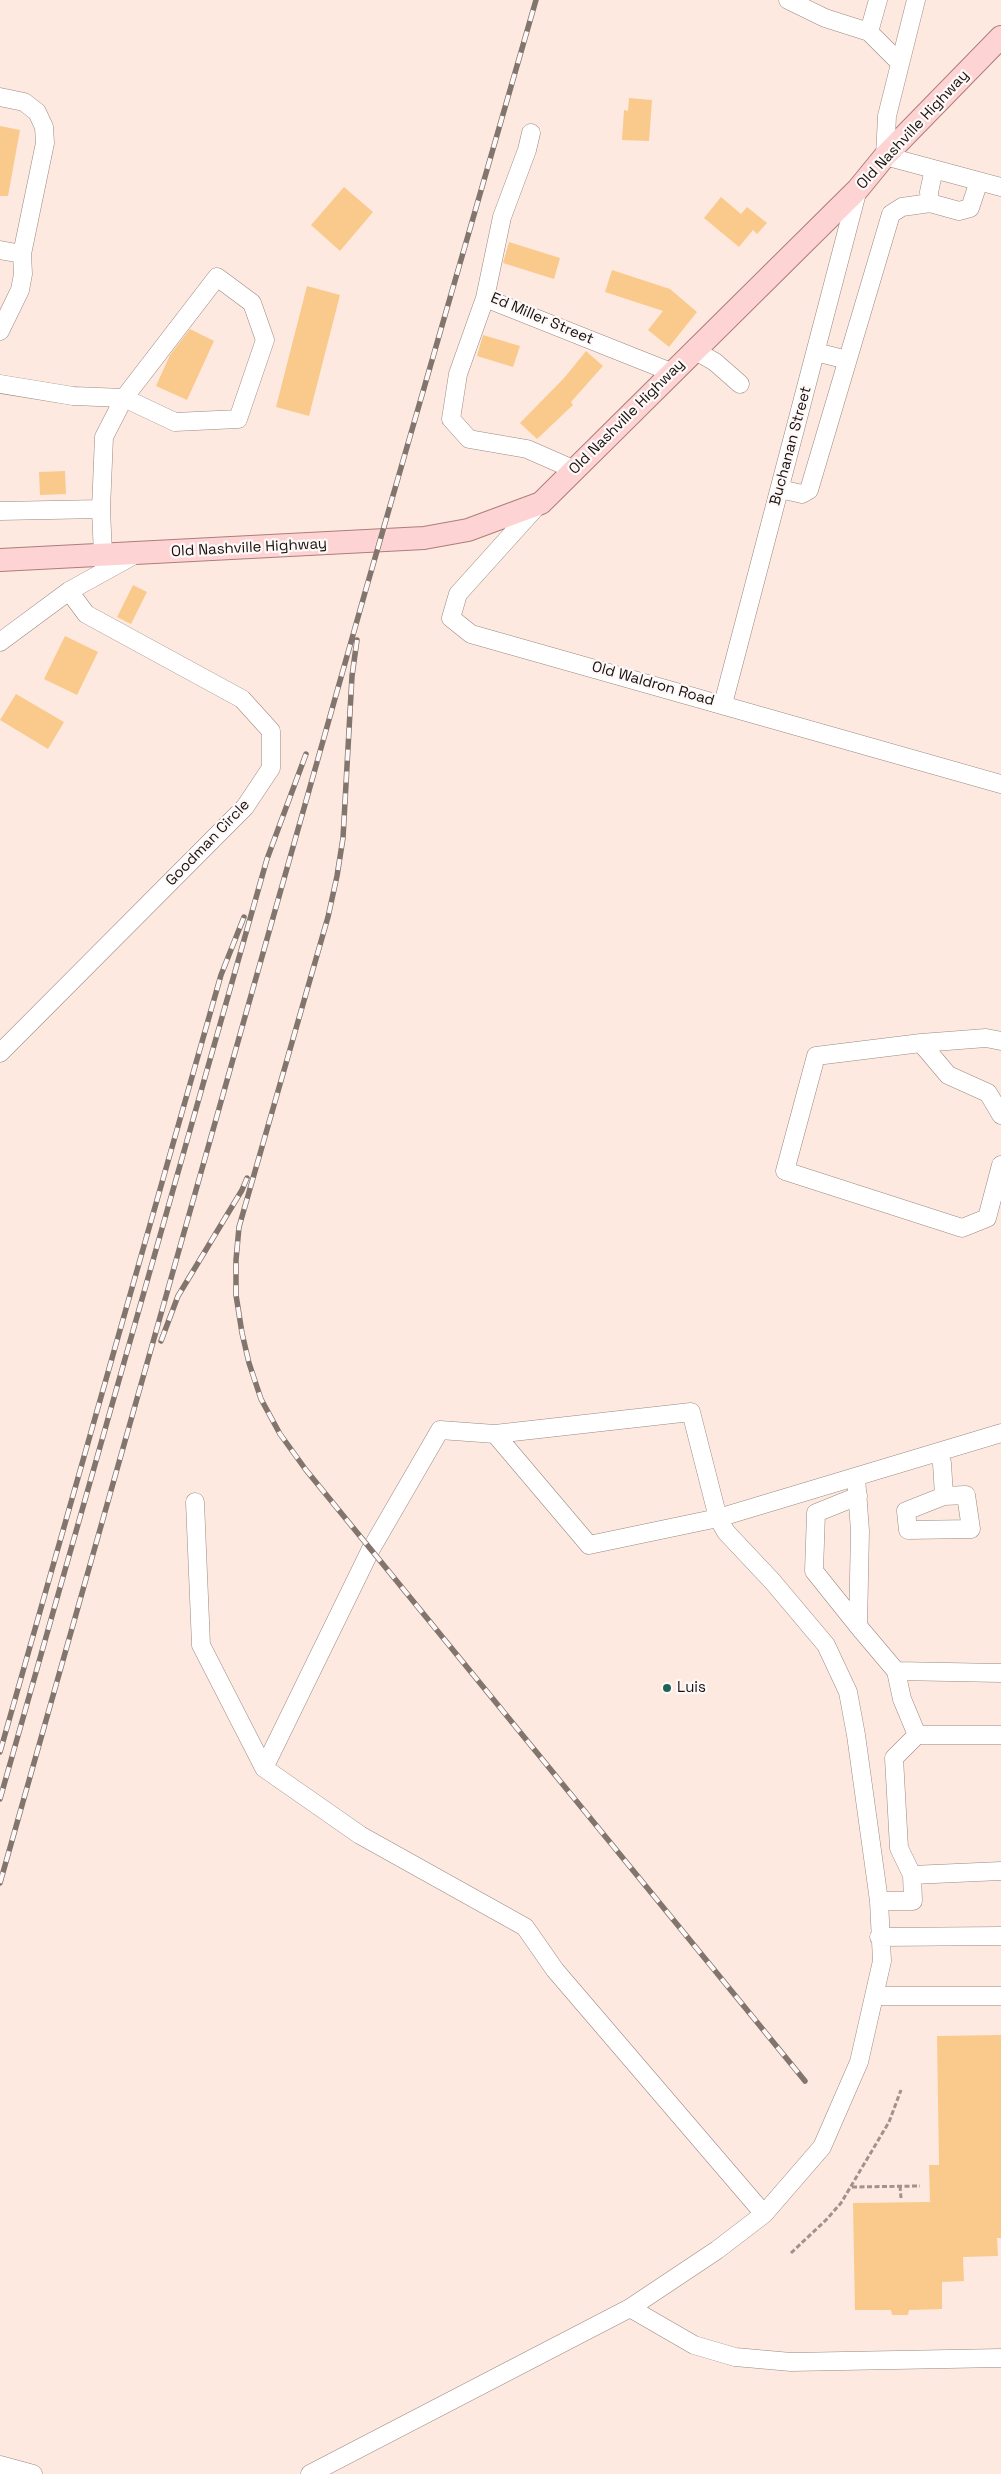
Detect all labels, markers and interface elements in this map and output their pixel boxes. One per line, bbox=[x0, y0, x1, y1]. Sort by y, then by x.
street label: Old Nashville Highway bbox=[853, 67, 973, 193]
street label: Ed Miller Street bbox=[488, 289, 596, 349]
street label: Old Nashville Highway bbox=[565, 355, 689, 479]
street label: Buchanan Street bbox=[766, 384, 816, 508]
street label: Old Nashville Highway bbox=[171, 535, 327, 561]
street label: Old Waldron Road bbox=[590, 658, 716, 710]
street label: Goodman Circle bbox=[162, 796, 254, 890]
place label: Luis bbox=[677, 1679, 706, 1697]
marker: Luis bbox=[661, 1682, 673, 1694]

